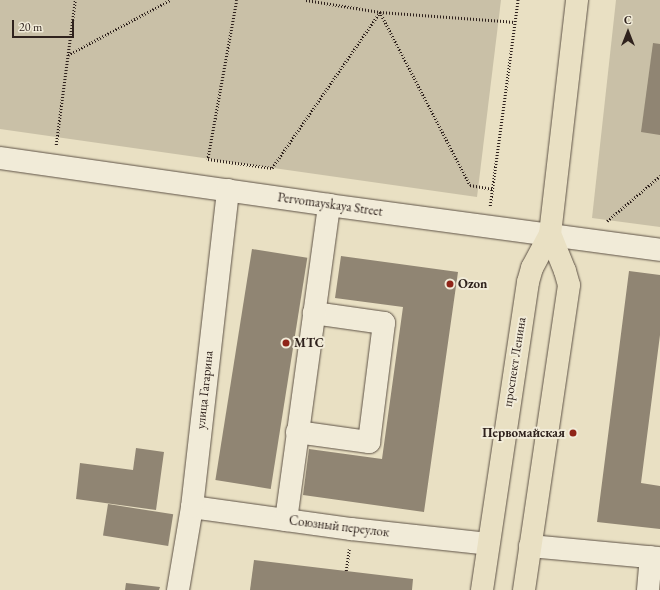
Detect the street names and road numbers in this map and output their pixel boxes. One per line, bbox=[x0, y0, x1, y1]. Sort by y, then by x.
street label: Pervomayskaya Street bbox=[277, 190, 383, 220]
street label: проспект Ленина bbox=[500, 316, 530, 408]
street label: улица Гагарина bbox=[193, 350, 217, 430]
street label: Союзный переулок bbox=[288, 513, 390, 541]

